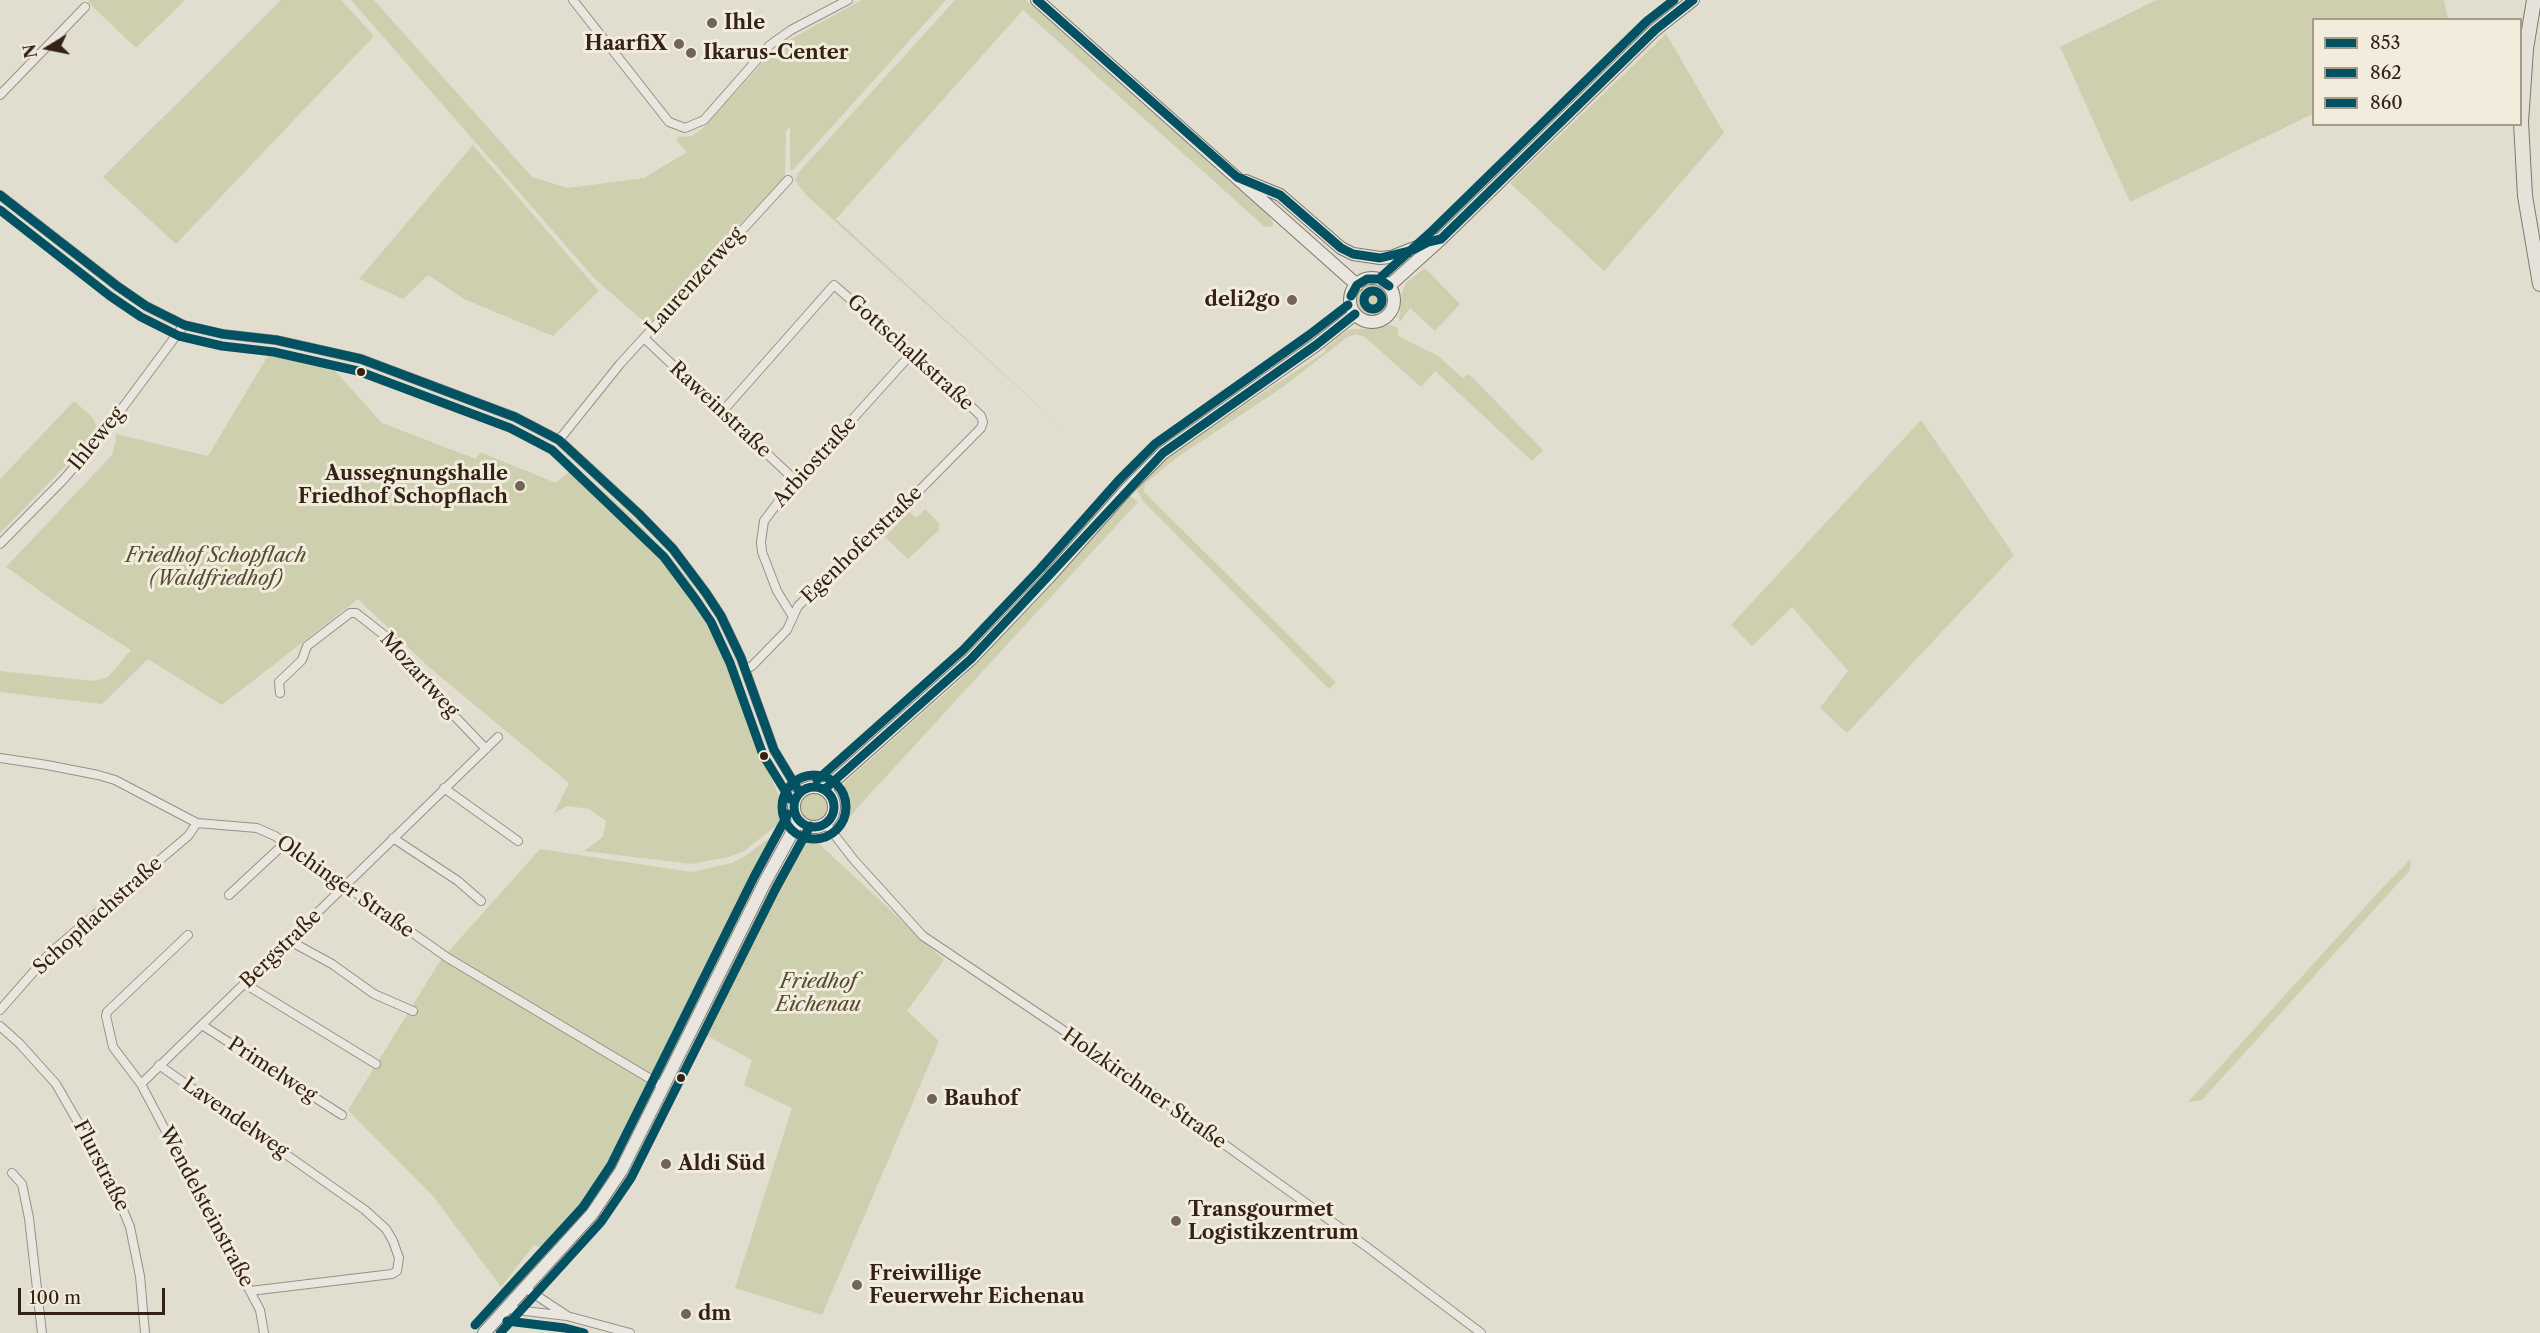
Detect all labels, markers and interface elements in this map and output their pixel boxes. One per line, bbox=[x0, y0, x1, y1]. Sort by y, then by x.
place label: Ihle bbox=[724, 11, 765, 35]
marker: Ihle bbox=[705, 16, 719, 30]
north arrow bbox=[18, 18, 78, 78]
legend bbox=[2312, 18, 2522, 126]
place label: HaarfiX bbox=[585, 32, 667, 56]
text: 853 bbox=[2370, 32, 2400, 54]
marker: HaarfiX bbox=[672, 37, 686, 51]
place label: Ikarus-Center bbox=[703, 41, 848, 65]
text: N bbox=[19, 43, 41, 60]
marker: Ikarus-Center bbox=[684, 46, 698, 60]
text: 862 bbox=[2370, 62, 2402, 84]
text: 860 bbox=[2370, 92, 2403, 114]
street label: Laurenzerweg bbox=[641, 223, 749, 339]
place label: deli2go bbox=[1205, 288, 1280, 312]
street label: Gottschalkstraße bbox=[842, 290, 978, 416]
marker: deli2go bbox=[1285, 293, 1299, 307]
street label: Raweinstraße bbox=[664, 357, 776, 463]
unlabelled marker bbox=[355, 366, 367, 378]
street label: Ihleweg bbox=[64, 402, 130, 476]
street label: Arbiostraße bbox=[768, 412, 862, 512]
place label: Aussegnungshalle Friedhof Schopflach bbox=[298, 462, 508, 509]
marker: Aussegnungshalle Friedhof Schopflach bbox=[513, 479, 527, 493]
street label: Egenhoferstraße bbox=[797, 481, 927, 609]
park label: Friedhof Schopflach (Waldfriedhof) bbox=[126, 544, 306, 591]
street label: Mozartweg bbox=[375, 628, 463, 722]
unlabelled marker bbox=[758, 750, 770, 762]
street label: Olchinger Straße bbox=[272, 831, 418, 943]
street label: Schopflachstraße bbox=[29, 852, 167, 980]
street label: Bergstraße bbox=[235, 904, 327, 994]
park label: Friedhof Eichenau bbox=[775, 970, 861, 1017]
street label: Holzkirchner Straße bbox=[1057, 1023, 1231, 1155]
street label: Primelweg bbox=[223, 1032, 321, 1108]
unlabelled marker bbox=[675, 1072, 687, 1084]
street label: Lavendelweg bbox=[177, 1073, 293, 1163]
place label: Bauhof bbox=[944, 1087, 1018, 1111]
marker: Bauhof bbox=[925, 1092, 939, 1106]
street label: Flurstraße bbox=[68, 1116, 134, 1216]
street label: Wendelsteinstraße bbox=[154, 1123, 258, 1291]
place label: Aldi Süd bbox=[678, 1152, 765, 1176]
marker: Aldi Süd bbox=[659, 1157, 673, 1171]
place label: Transgourmet Logistikzentrum bbox=[1188, 1198, 1359, 1245]
marker: Transgourmet Logistikzentrum bbox=[1169, 1214, 1183, 1228]
place label: Freiwillige Feuerwehr Eichenau bbox=[869, 1262, 1085, 1309]
scale bar bbox=[21, 1276, 168, 1314]
marker: Freiwillige Feuerwehr Eichenau bbox=[850, 1278, 864, 1292]
text: 100 m bbox=[29, 1287, 81, 1309]
place label: dm bbox=[698, 1302, 731, 1326]
marker: dm bbox=[679, 1307, 693, 1321]

